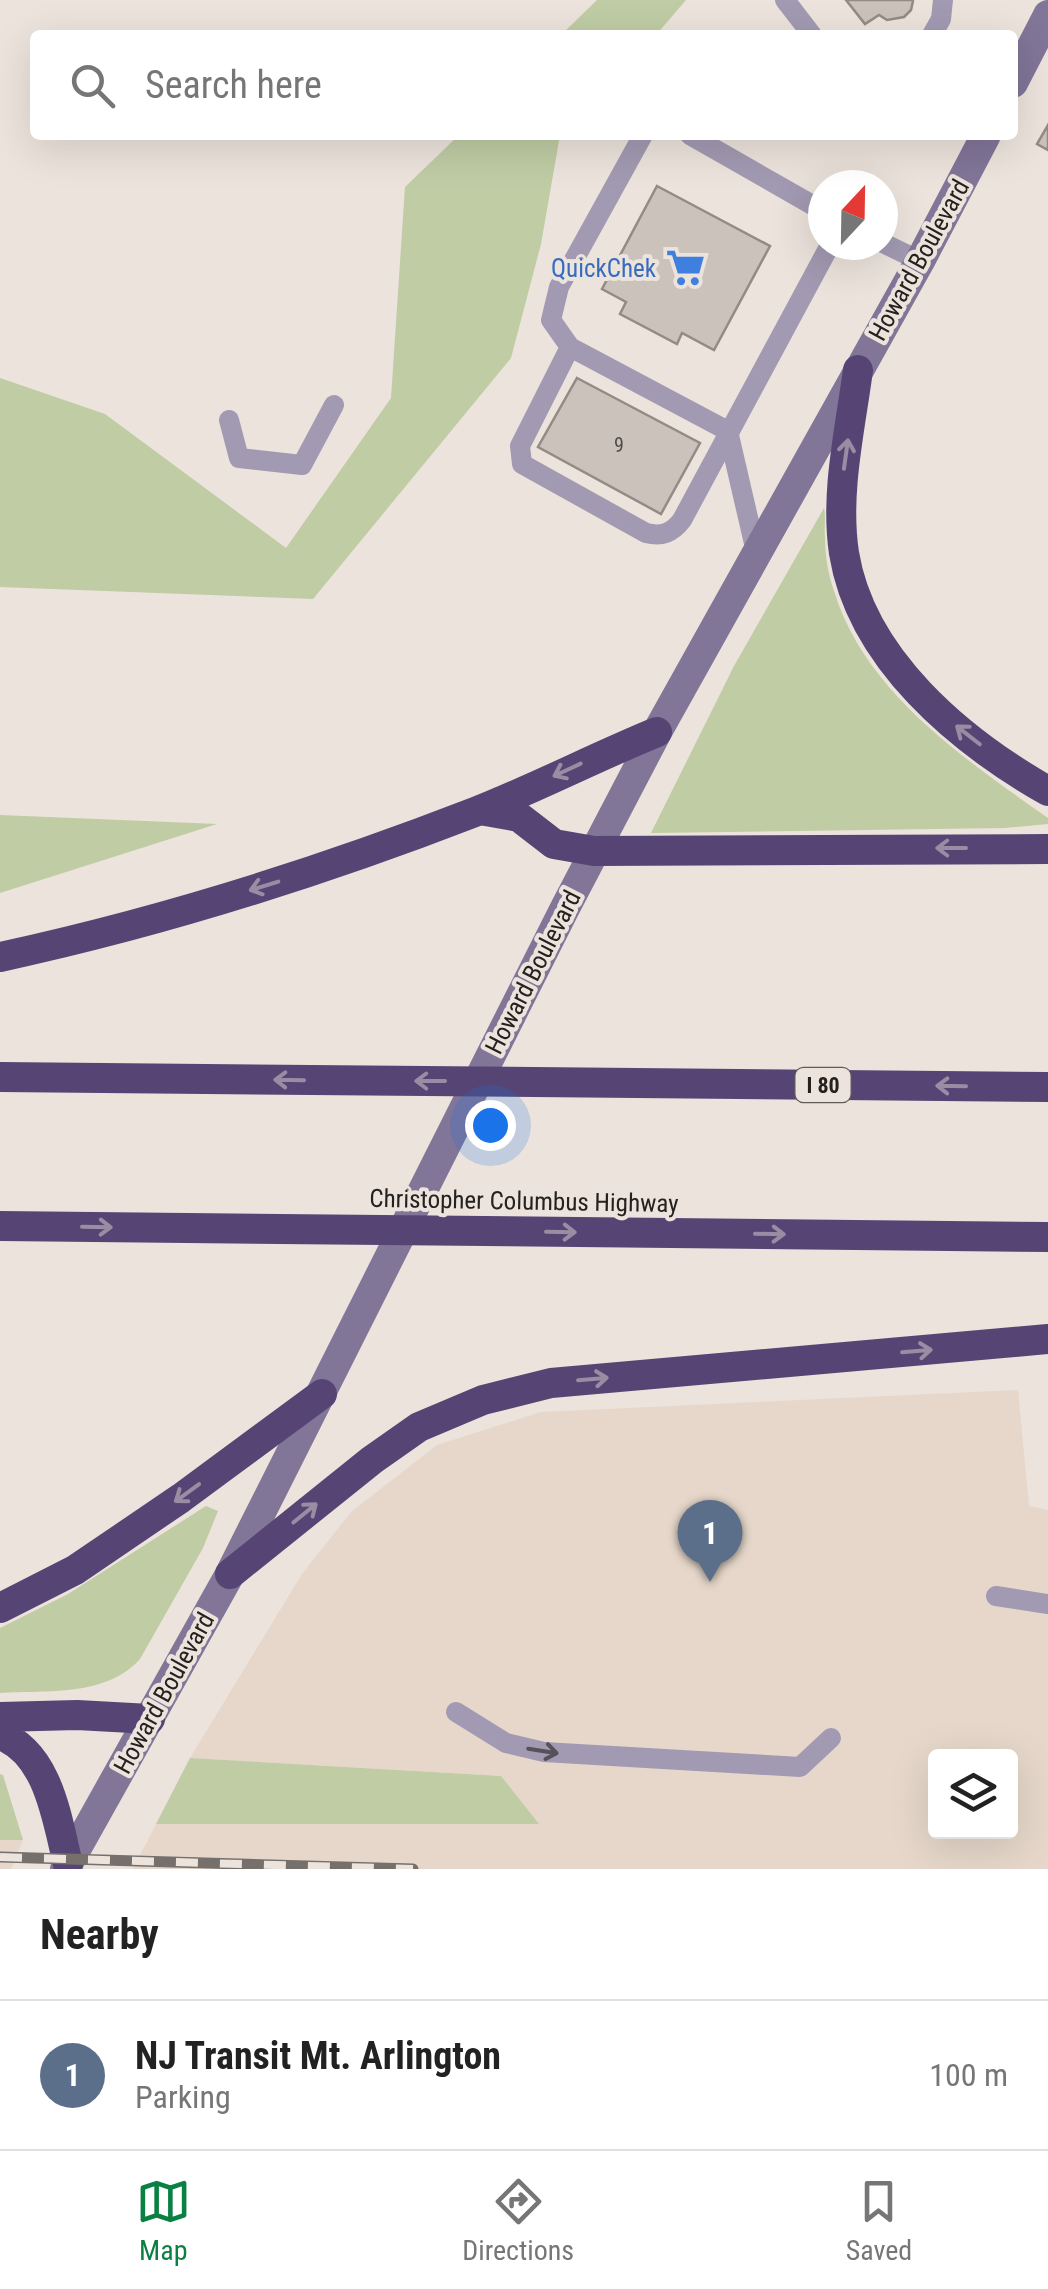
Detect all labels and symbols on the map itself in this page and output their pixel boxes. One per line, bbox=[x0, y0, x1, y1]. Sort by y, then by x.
north arrow bbox=[808, 170, 898, 260]
street label: Howard Boulevard bbox=[863, 174, 975, 346]
supermarket icon: QuickChek bbox=[665, 247, 707, 289]
place label: QuickChek bbox=[551, 254, 657, 283]
house number: 9 bbox=[614, 433, 624, 457]
one-way arrow bbox=[838, 438, 856, 471]
one-way arrow bbox=[956, 724, 982, 746]
one-way arrow bbox=[552, 762, 583, 780]
one-way arrow bbox=[935, 839, 967, 858]
one-way arrow bbox=[249, 878, 280, 896]
street label: Howard Boulevard bbox=[479, 885, 587, 1059]
road number: I 80 bbox=[796, 1068, 850, 1102]
one-way arrow bbox=[274, 1070, 306, 1090]
one-way arrow bbox=[415, 1072, 448, 1090]
one-way arrow bbox=[935, 1077, 967, 1096]
your location bbox=[465, 1100, 516, 1151]
street label: Christopher Columbus Highway bbox=[369, 1184, 679, 1218]
one-way arrow bbox=[80, 1218, 113, 1236]
one-way arrow bbox=[544, 1222, 576, 1241]
one-way arrow bbox=[754, 1225, 786, 1244]
one-way arrow bbox=[901, 1341, 933, 1360]
one-way arrow bbox=[577, 1370, 609, 1389]
one-way arrow bbox=[174, 1482, 202, 1503]
pin: 1 bbox=[678, 1500, 742, 1582]
one-way arrow bbox=[292, 1502, 318, 1524]
street label: Howard Boulevard bbox=[108, 1607, 220, 1779]
one-way arrow bbox=[526, 1742, 559, 1760]

